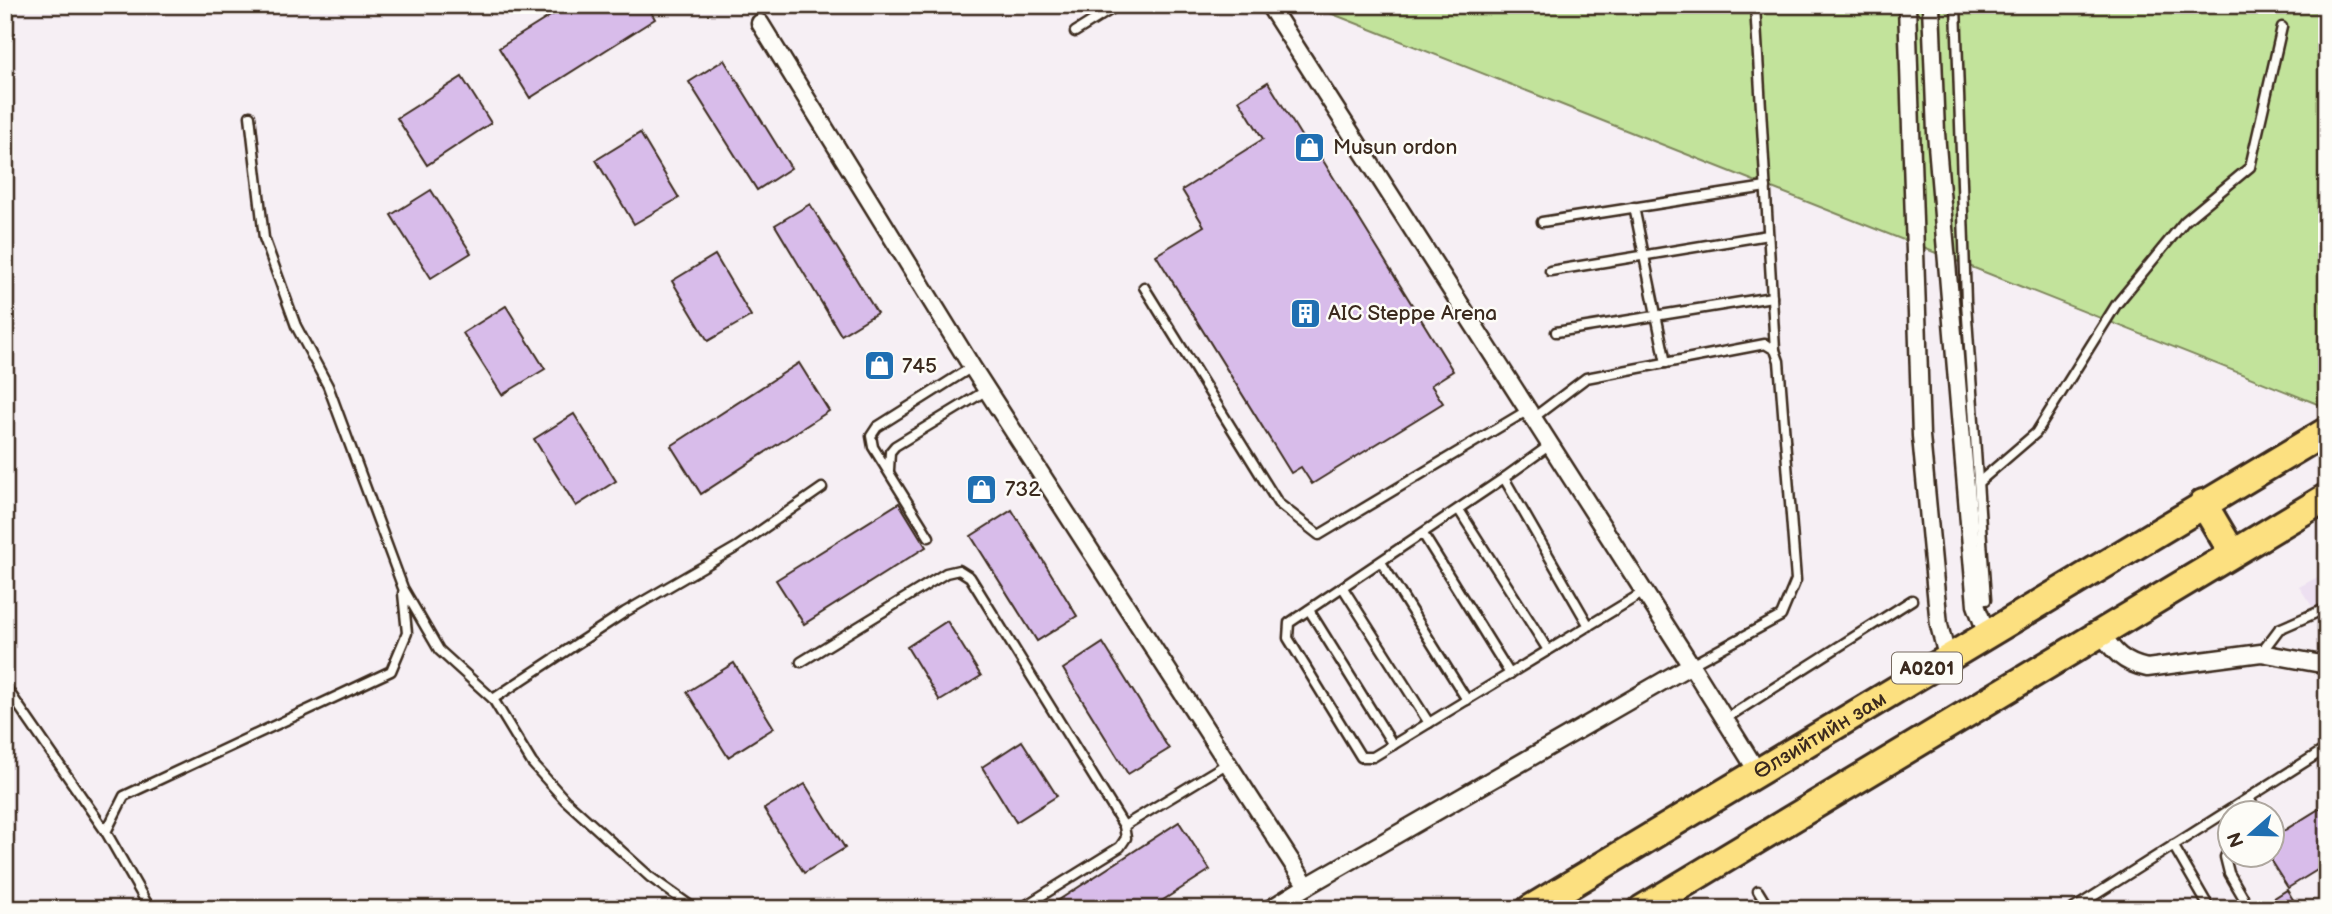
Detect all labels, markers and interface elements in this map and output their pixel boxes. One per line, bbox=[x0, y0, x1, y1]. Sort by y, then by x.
shop icon: Musun ordon bbox=[1293, 130, 1327, 164]
place label: Musun ordon bbox=[1333, 135, 1457, 160]
building icon: AIC Steppe Arena bbox=[1288, 296, 1322, 330]
place label: AIC Steppe Arena bbox=[1328, 301, 1497, 326]
shop icon: 745 bbox=[862, 349, 896, 383]
place label: 745 bbox=[902, 354, 937, 379]
shop icon: 732 bbox=[965, 472, 999, 506]
place label: 732 bbox=[1005, 477, 1041, 502]
road number: A0201 bbox=[1892, 652, 1962, 684]
street label: Өлзийтийн зам bbox=[1749, 686, 1891, 785]
north arrow bbox=[2216, 799, 2286, 869]
text: N bbox=[2223, 829, 2250, 850]

